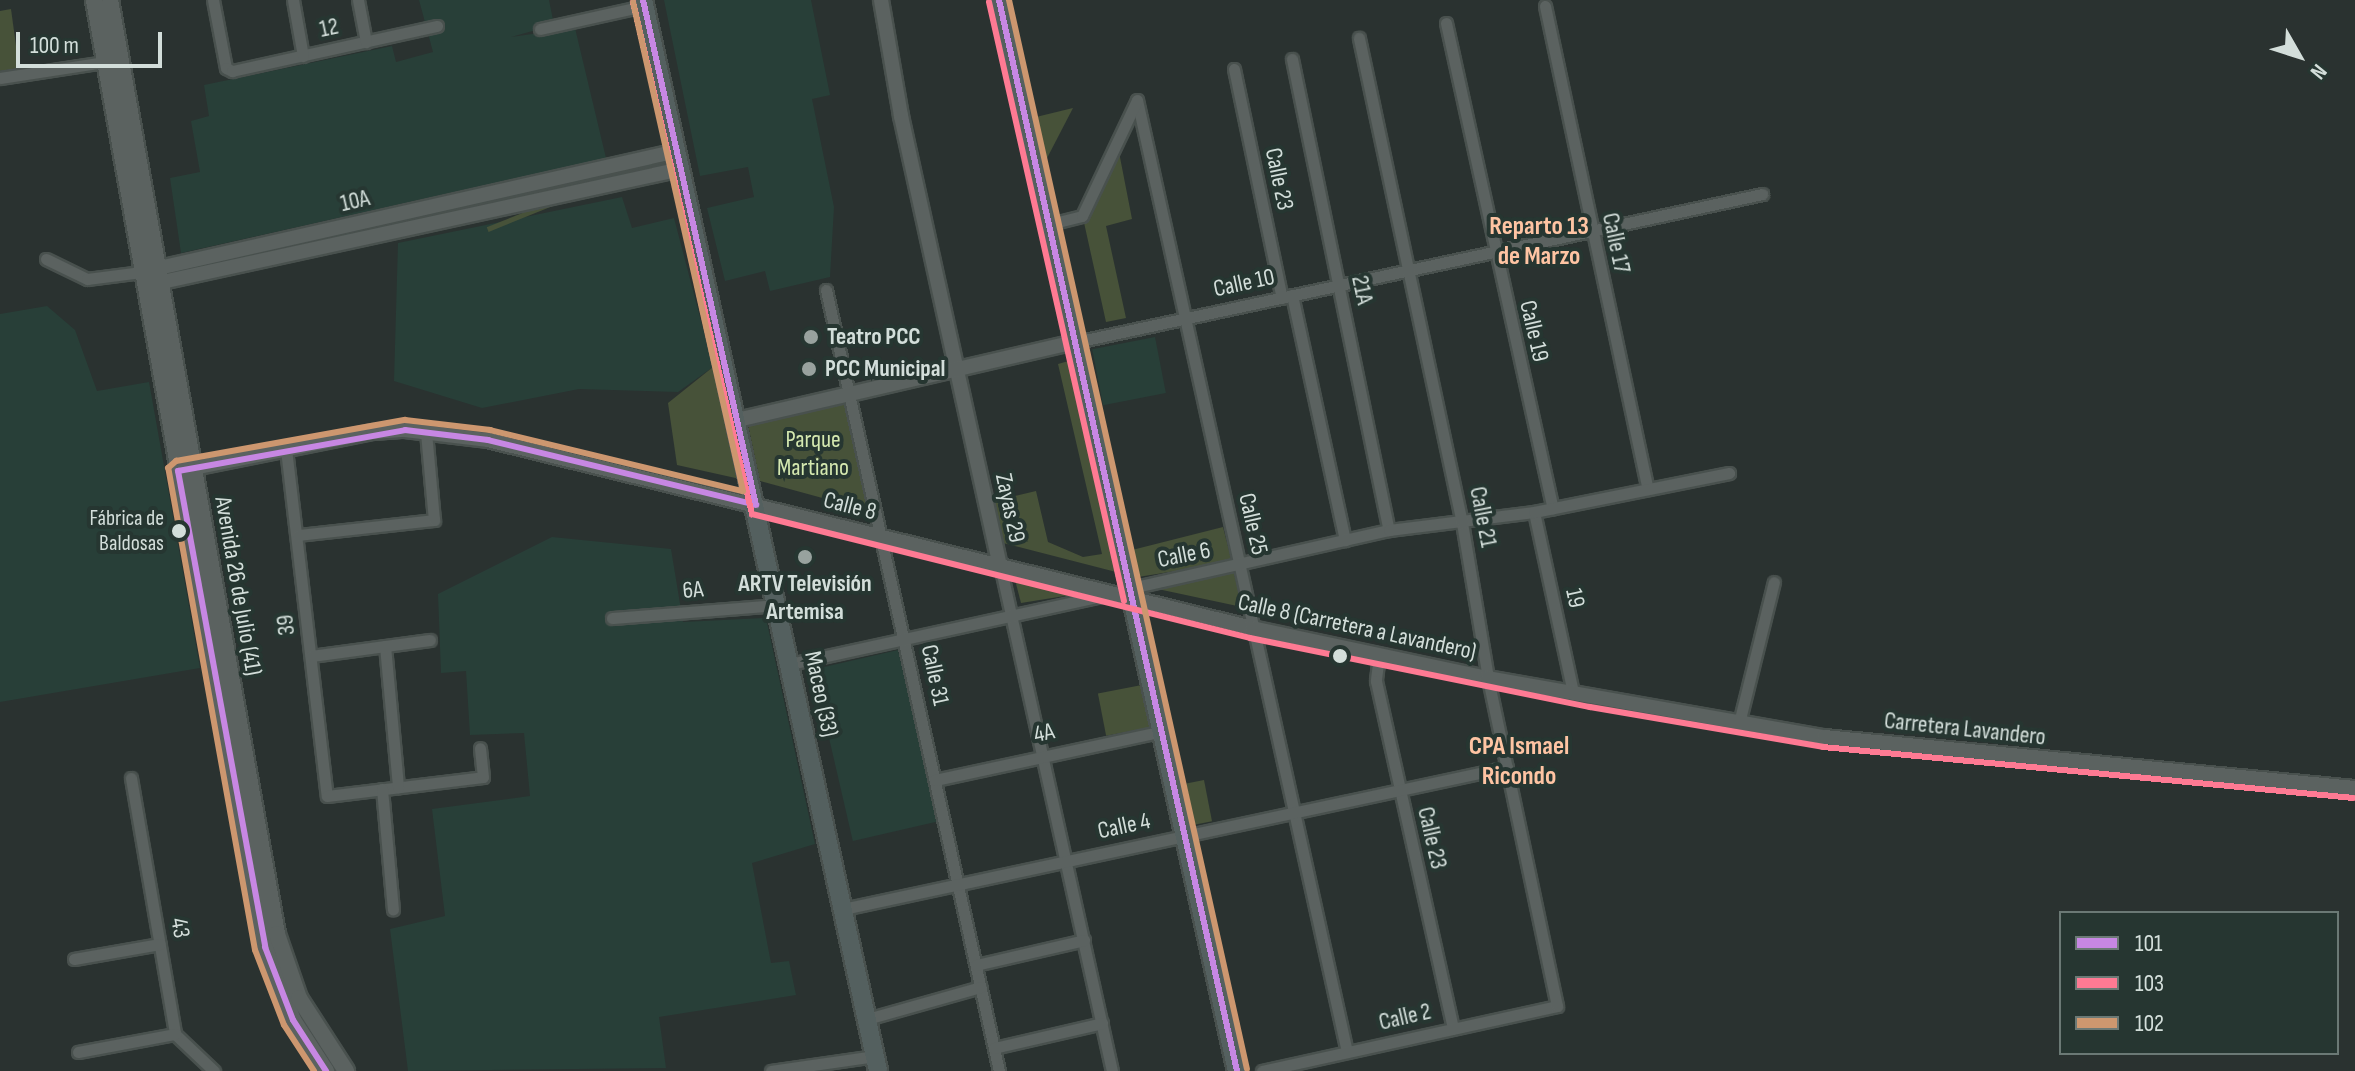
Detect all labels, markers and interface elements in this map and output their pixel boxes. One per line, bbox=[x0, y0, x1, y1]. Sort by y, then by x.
street label: 12 bbox=[317, 12, 341, 44]
scale bar bbox=[20, 16, 166, 66]
north arrow bbox=[2259, 16, 2339, 96]
text: 100 m bbox=[30, 31, 79, 60]
text: N bbox=[2304, 58, 2332, 84]
street label: Calle 23 bbox=[1258, 145, 1300, 213]
street label: 10A bbox=[338, 184, 372, 218]
street label: Calle 17 bbox=[1596, 210, 1636, 276]
district label: Reparto 13 de Marzo bbox=[1489, 211, 1589, 272]
street label: Calle 10 bbox=[1211, 262, 1277, 304]
street label: 21A bbox=[1345, 273, 1379, 307]
street label: Calle 19 bbox=[1513, 298, 1555, 364]
place label: Teatro PCC bbox=[827, 323, 921, 351]
marker: Teatro PCC bbox=[802, 328, 820, 346]
place label: PCC Municipal bbox=[825, 355, 945, 383]
marker: PCC Municipal bbox=[800, 360, 818, 378]
park label: Parque Martiano bbox=[777, 426, 849, 482]
street label: Zayas 29 bbox=[989, 471, 1031, 545]
street label: Calle 21 bbox=[1463, 484, 1503, 550]
street label: Calle 8 bbox=[821, 486, 879, 526]
street label: Calle 25 bbox=[1232, 490, 1274, 558]
street label: Avenida 26 de Julio (41) bbox=[208, 494, 268, 678]
place label: Fábrica de Baldosas bbox=[90, 505, 164, 556]
marker: Fábrica de Baldosas bbox=[171, 523, 187, 539]
street label: Calle 6 bbox=[1155, 536, 1213, 574]
marker: ARTV Televisión Artemisa bbox=[796, 548, 814, 566]
place label: ARTV Televisión Artemisa bbox=[738, 570, 872, 626]
street label: 6A bbox=[681, 575, 705, 605]
street label: 19 bbox=[1559, 586, 1591, 610]
street label: Calle 8 (Carretera a Lavandero) bbox=[1235, 588, 1479, 666]
street label: 39 bbox=[271, 613, 301, 637]
street label: Calle 31 bbox=[915, 642, 955, 708]
street label: Maceo (33) bbox=[798, 648, 844, 740]
unlabelled marker bbox=[1332, 648, 1348, 664]
street label: Carretera Lavandero bbox=[1883, 706, 2047, 752]
street label: 4A bbox=[1031, 717, 1057, 749]
district label: CPA Ismael Ricondo bbox=[1469, 731, 1569, 792]
street label: Calle 23 bbox=[1411, 804, 1453, 872]
street label: Calle 4 bbox=[1095, 806, 1153, 846]
legend bbox=[2059, 911, 2339, 1055]
street label: 43 bbox=[164, 916, 196, 940]
text: 101 bbox=[2135, 929, 2163, 958]
text: 103 bbox=[2135, 969, 2164, 998]
street label: Calle 2 bbox=[1376, 997, 1434, 1037]
text: 102 bbox=[2135, 1009, 2164, 1038]

